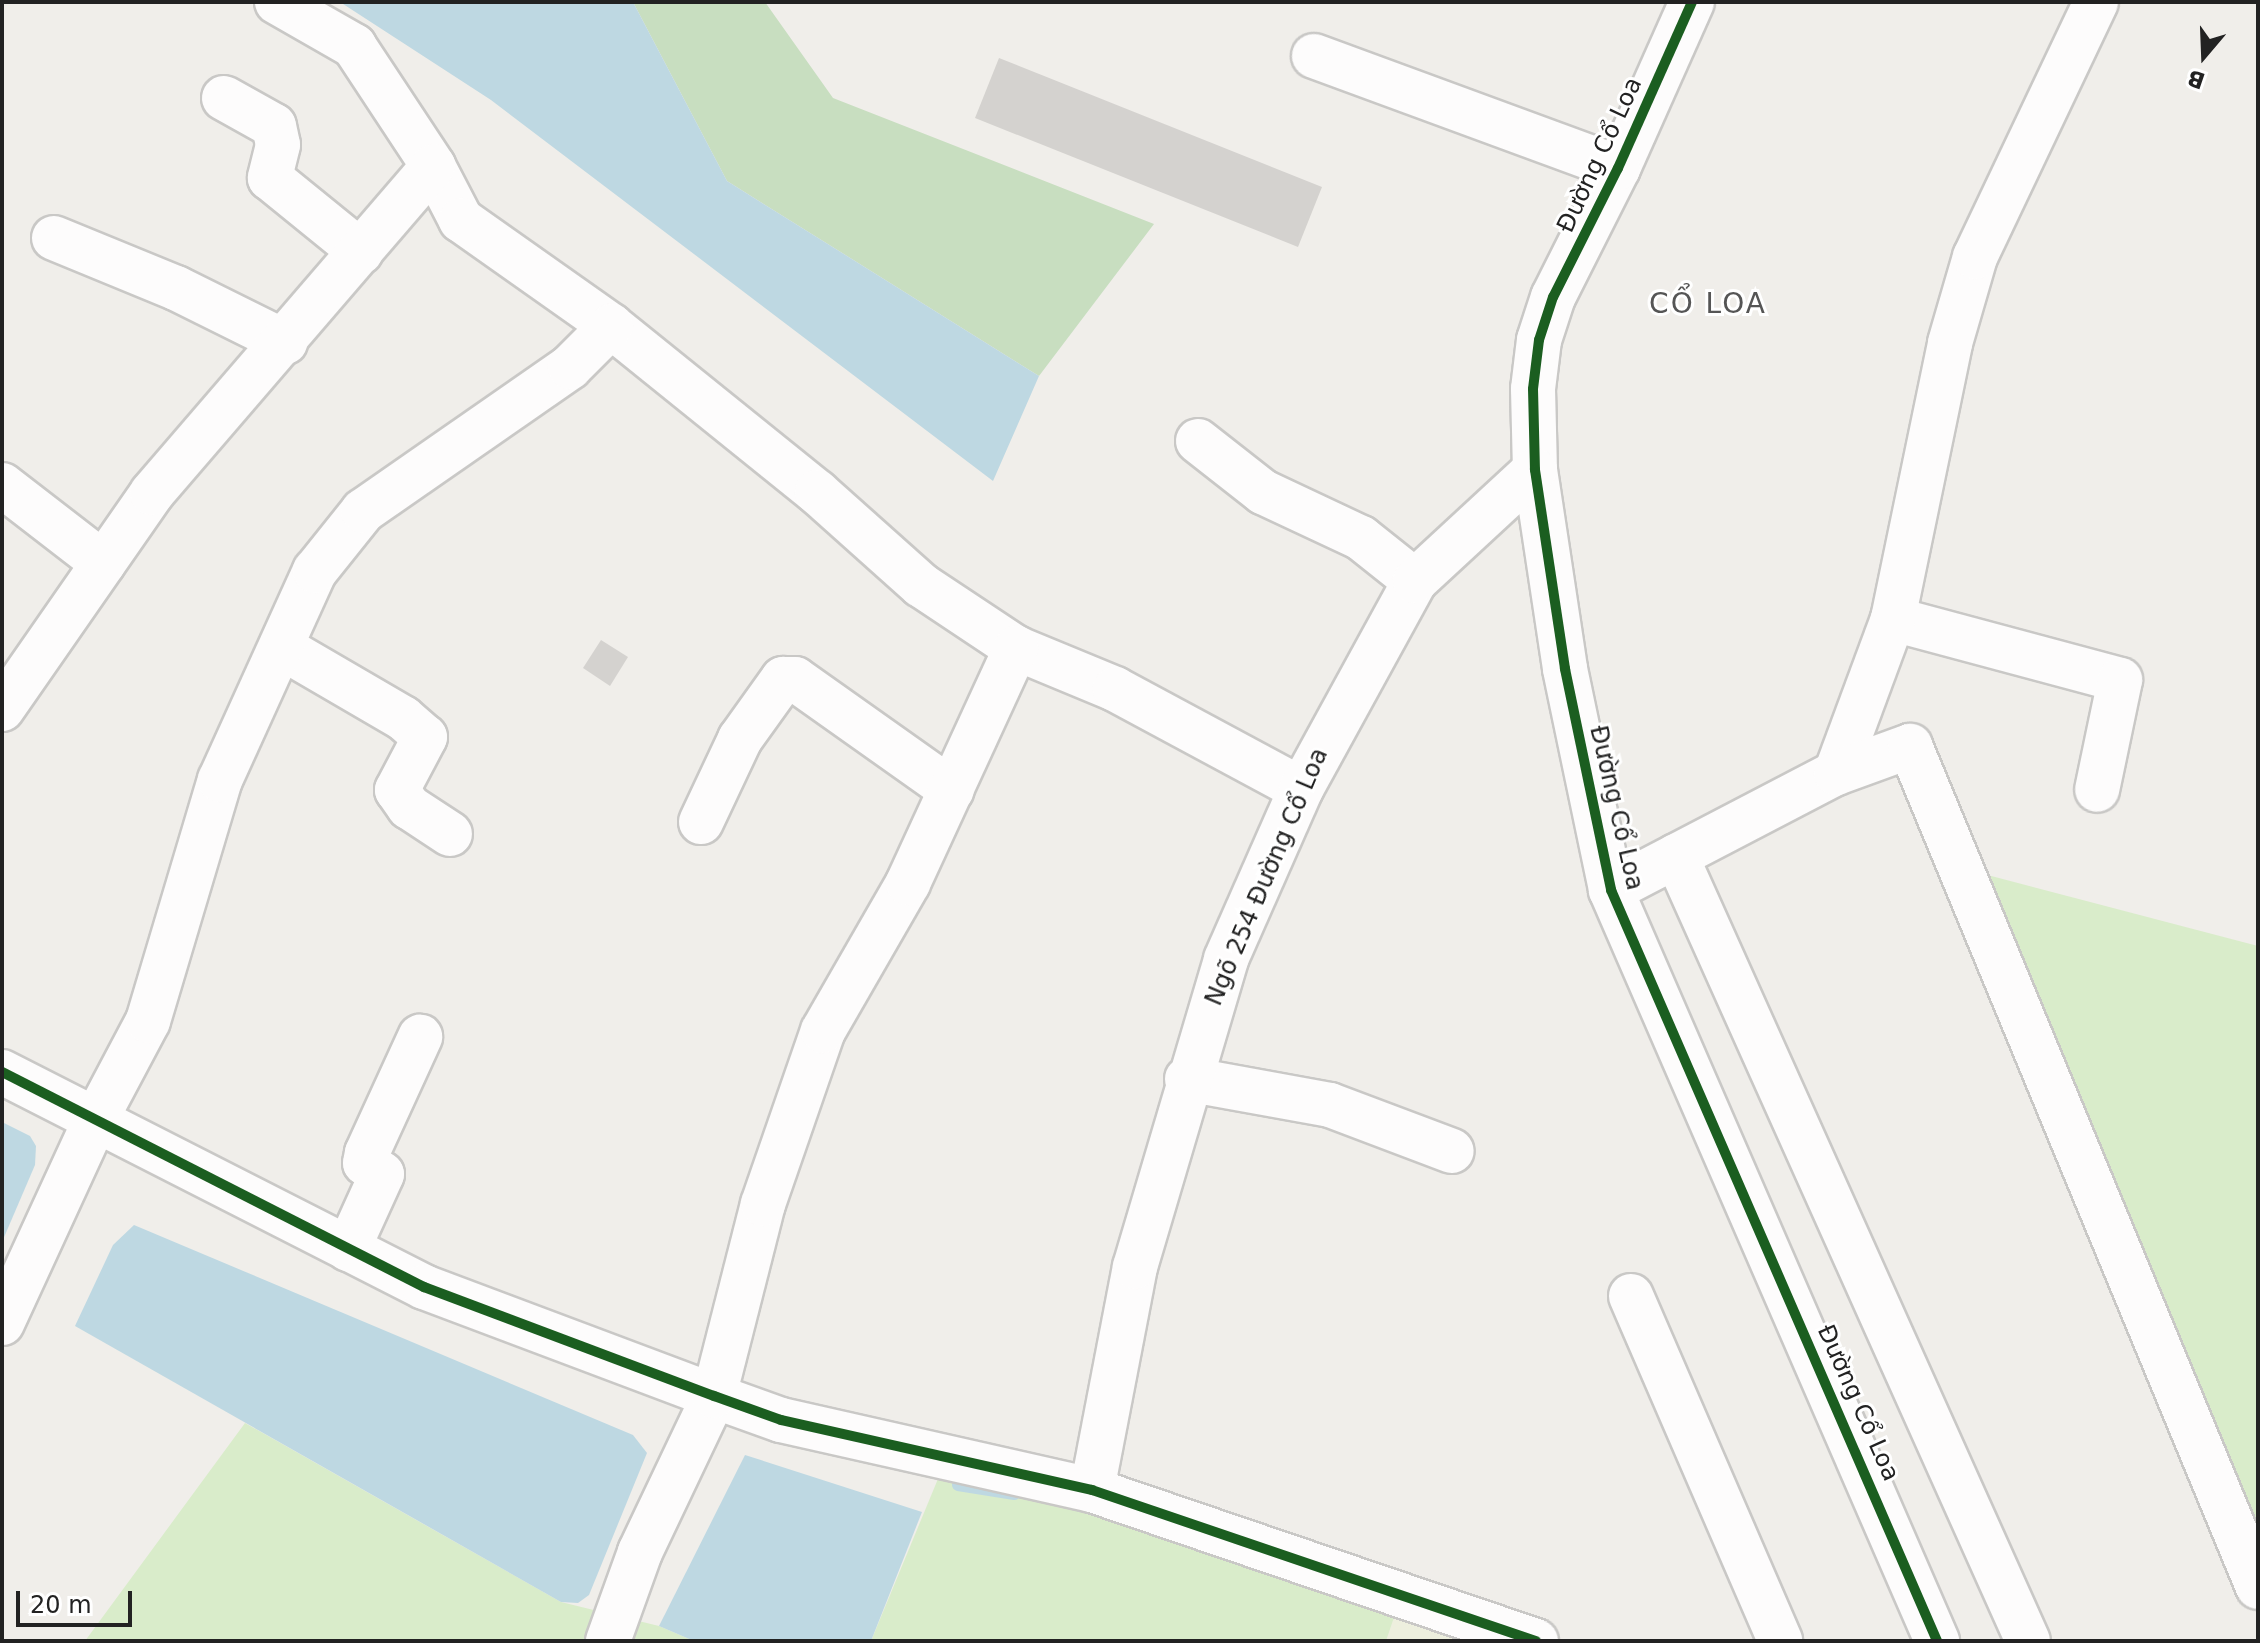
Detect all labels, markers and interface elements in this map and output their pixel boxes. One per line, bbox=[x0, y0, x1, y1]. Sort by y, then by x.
north arrow bbox=[2164, 16, 2244, 96]
text: B bbox=[2184, 65, 2208, 94]
street label: Đường Cổ Loa bbox=[1551, 73, 1649, 237]
district label: CỔ LOA bbox=[1649, 287, 1767, 321]
street label: Đường Cổ Loa bbox=[1583, 723, 1649, 893]
street label: Ngõ 254 Đường Cổ Loa bbox=[1200, 744, 1334, 1010]
street label: Đường Cổ Loa bbox=[1811, 1320, 1905, 1486]
scale bar bbox=[20, 1575, 136, 1625]
text: 20 m bbox=[30, 1591, 92, 1619]

